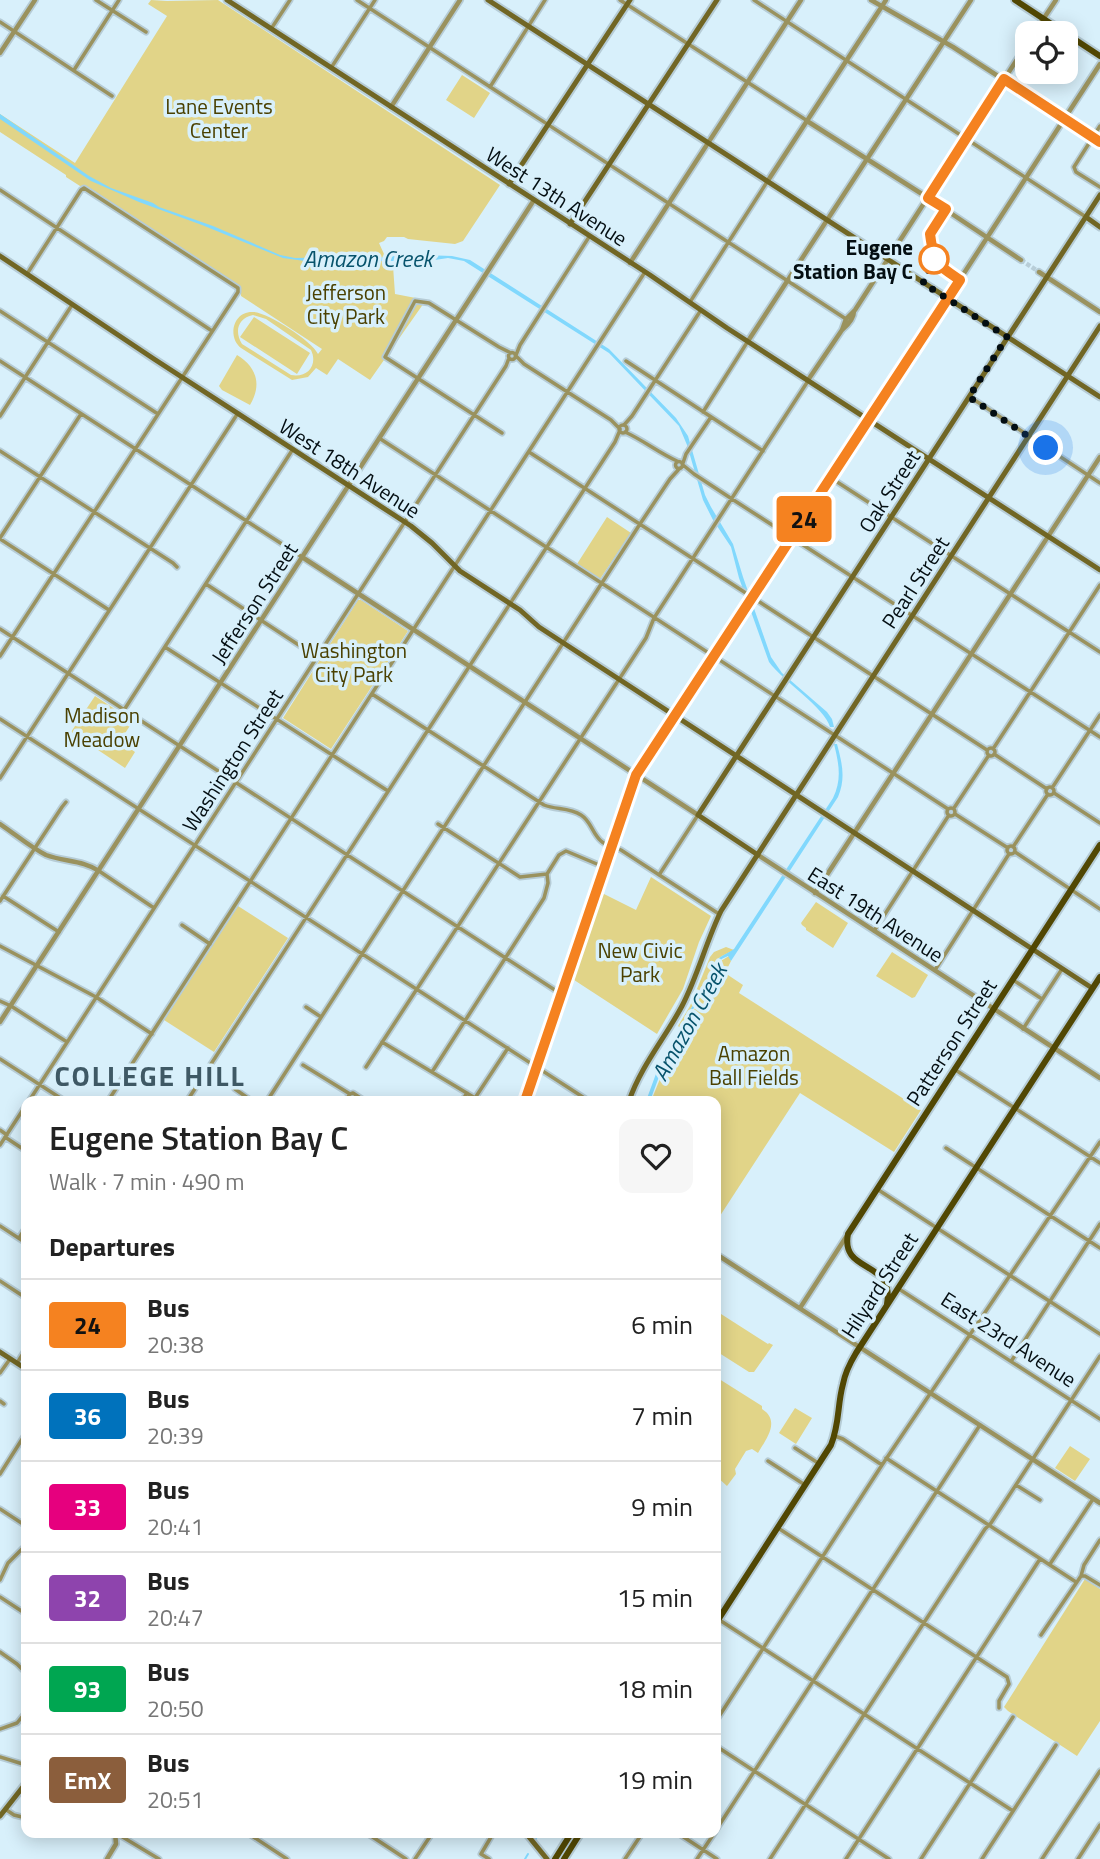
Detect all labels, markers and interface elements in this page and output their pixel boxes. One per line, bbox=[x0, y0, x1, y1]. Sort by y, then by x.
map controls bbox=[1015, 21, 1078, 84]
button: locate bbox=[1015, 21, 1078, 84]
park label: Lane Events Center bbox=[165, 90, 273, 146]
street label: West 13th Avenue bbox=[480, 138, 634, 254]
place label: Eugene Station Bay C bbox=[793, 231, 913, 287]
water label: Amazon Creek bbox=[303, 241, 436, 276]
marker: Eugene Station Bay C bbox=[919, 244, 949, 274]
park label: Jefferson City Park bbox=[306, 276, 386, 332]
street label: West 18th Avenue bbox=[273, 410, 427, 526]
your location bbox=[1028, 430, 1063, 465]
street label: Oak Street bbox=[850, 443, 928, 539]
line badge: 24 bbox=[772, 496, 836, 542]
text: 24 bbox=[791, 501, 817, 537]
street label: Pearl Street bbox=[873, 529, 957, 634]
street label: Jefferson Street bbox=[203, 535, 306, 670]
park label: Washington City Park bbox=[301, 634, 407, 690]
street label: Washington Street bbox=[174, 682, 291, 838]
park label: Madison Meadow bbox=[64, 699, 140, 755]
street label: East 19th Avenue bbox=[802, 858, 950, 970]
park label: New Civic Park bbox=[597, 934, 683, 990]
water label: Amazon Creek bbox=[642, 954, 737, 1087]
street label: Patterson Street bbox=[898, 971, 1005, 1112]
park label: Amazon Ball Fields bbox=[709, 1037, 799, 1093]
district label: COLLEGE HILL bbox=[54, 1054, 246, 1097]
text: Eugene Station Bay C bbox=[49, 1113, 348, 1163]
button: heart bbox=[619, 1119, 693, 1193]
text: Walk · 7 min · 490 m bbox=[49, 1164, 245, 1199]
street label: Hilyard Street bbox=[833, 1225, 926, 1344]
text: Departures bbox=[49, 1227, 175, 1266]
street label: East 23rd Avenue bbox=[935, 1283, 1083, 1395]
text: Bus bbox=[147, 1288, 189, 1327]
text: 6 min bbox=[631, 1305, 693, 1344]
text: 24 bbox=[74, 1307, 101, 1343]
text: 20:38 bbox=[147, 1327, 204, 1362]
text: Bus bbox=[147, 1379, 189, 1418]
text: 7 min bbox=[631, 1396, 693, 1435]
text: 36 bbox=[74, 1398, 101, 1434]
text: 20:39 bbox=[147, 1418, 204, 1453]
text: Bus bbox=[147, 1470, 189, 1509]
text: 9 min bbox=[631, 1487, 693, 1526]
text: 33 bbox=[74, 1489, 101, 1525]
text: 20:41 bbox=[147, 1509, 204, 1544]
text: Bus bbox=[147, 1561, 189, 1600]
text: 15 min bbox=[617, 1578, 693, 1617]
text: 32 bbox=[74, 1580, 101, 1616]
text: 20:47 bbox=[147, 1600, 204, 1635]
text: Bus bbox=[147, 1652, 189, 1691]
text: 18 min bbox=[617, 1669, 693, 1708]
text: 93 bbox=[74, 1671, 101, 1707]
text: 20:50 bbox=[147, 1691, 204, 1726]
text: Bus bbox=[147, 1743, 189, 1782]
text: 19 min bbox=[617, 1760, 693, 1799]
text: EmX bbox=[64, 1762, 111, 1798]
text: 20:51 bbox=[147, 1782, 204, 1817]

